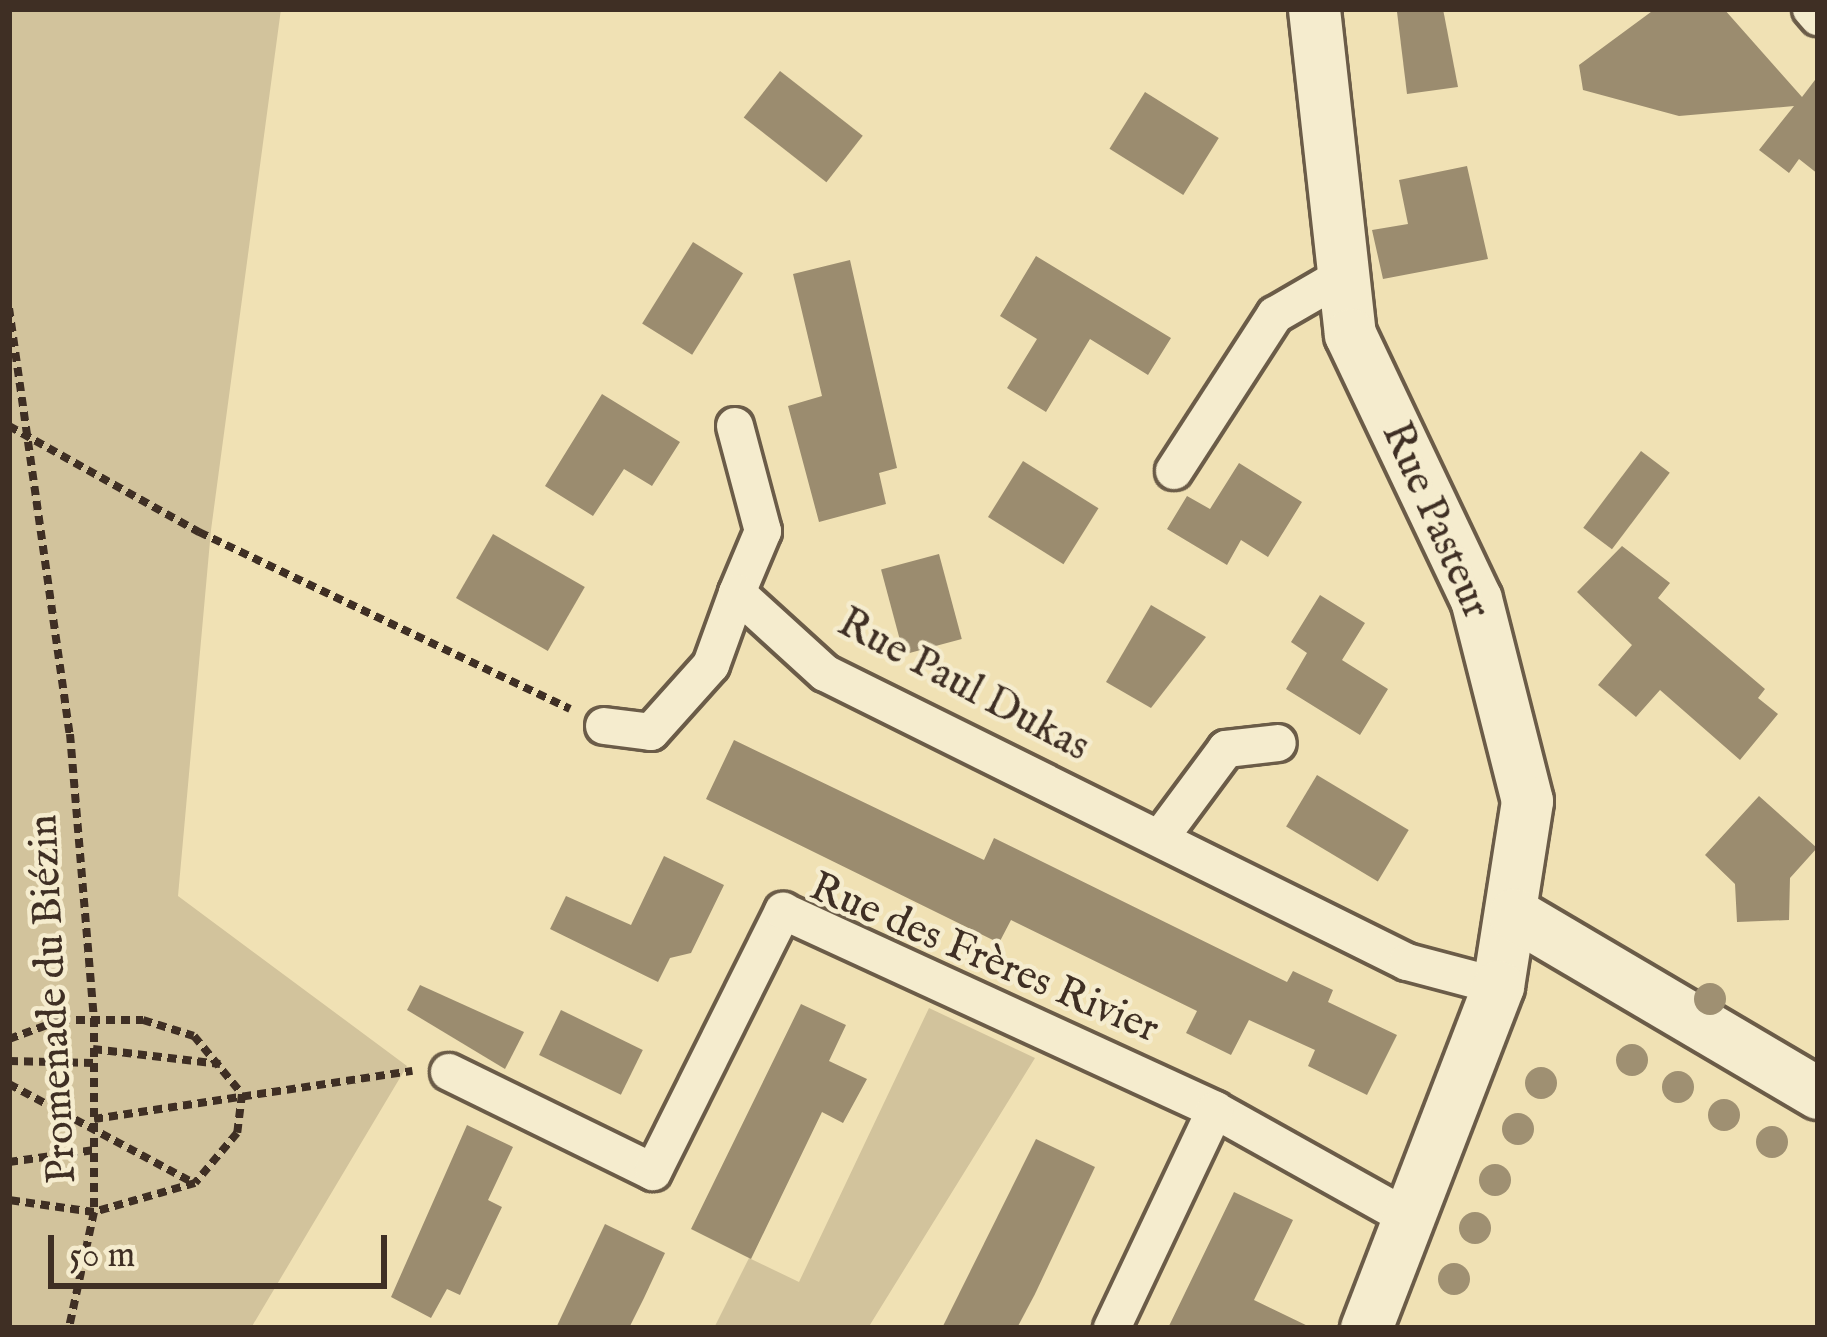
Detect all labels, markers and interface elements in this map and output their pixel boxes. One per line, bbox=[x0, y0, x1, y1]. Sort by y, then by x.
street label: Rue Pasteur bbox=[1369, 415, 1501, 627]
street label: Rue Paul Dukas bbox=[829, 599, 1097, 773]
street label: Promenade du Biézin bbox=[19, 813, 89, 1185]
street label: Rue des Frères Rivier bbox=[802, 863, 1166, 1055]
scale bar bbox=[54, 1211, 393, 1285]
text: 50 m bbox=[69, 1233, 135, 1279]

